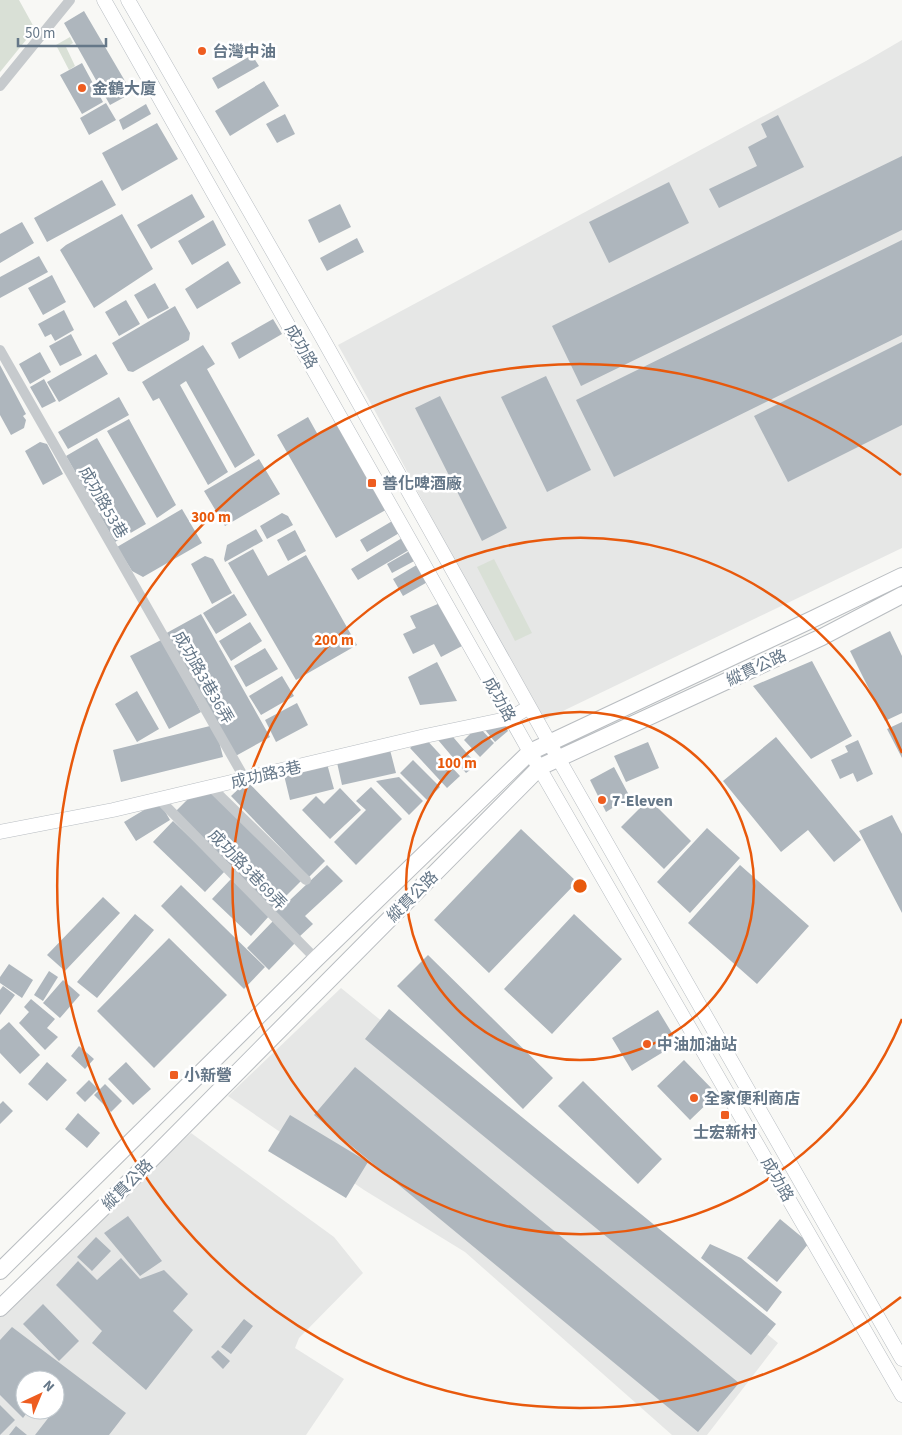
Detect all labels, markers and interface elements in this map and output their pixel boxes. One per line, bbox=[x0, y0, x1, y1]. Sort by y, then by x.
scale bar bbox=[18, 15, 105, 47]
text: 50 m bbox=[25, 23, 55, 44]
place label: 台灣中油 bbox=[212, 41, 276, 63]
marker: 台灣中油 bbox=[196, 45, 208, 57]
place label: 金鶴大廈 bbox=[92, 78, 156, 100]
marker: 金鶴大廈 bbox=[76, 82, 88, 94]
street label: 成功路 bbox=[280, 320, 323, 373]
street label: 成功路53巷 bbox=[74, 462, 133, 543]
place label: 善化啤酒廠 bbox=[382, 473, 462, 495]
marker: 善化啤酒廠 bbox=[366, 477, 378, 489]
text: 300 m bbox=[191, 507, 231, 528]
street label: 成功路3巷36弄 bbox=[168, 627, 239, 728]
text: 200 m bbox=[314, 630, 354, 651]
street label: 縱貫公路 bbox=[723, 644, 790, 691]
street label: 成功路 bbox=[478, 673, 520, 726]
text: 100 m bbox=[437, 753, 477, 774]
street label: 成功路3巷 bbox=[229, 756, 304, 794]
place label: 7-Eleven bbox=[612, 790, 673, 812]
marker: 7-Eleven bbox=[596, 794, 608, 806]
street label: 成功路3巷69弄 bbox=[203, 825, 291, 915]
street label: 縱貫公路 bbox=[382, 866, 443, 927]
centre of rings bbox=[571, 877, 589, 895]
place label: 中油加油站 bbox=[657, 1034, 737, 1056]
marker: 中油加油站 bbox=[641, 1038, 653, 1050]
place label: 小新營 bbox=[184, 1065, 232, 1087]
marker: 小新營 bbox=[168, 1069, 180, 1081]
place label: 全家便利商店 bbox=[704, 1088, 800, 1110]
marker: 全家便利商店 bbox=[688, 1092, 700, 1104]
marker: 士宏新村 bbox=[719, 1109, 731, 1121]
place label: 士宏新村 bbox=[693, 1122, 757, 1144]
street label: 成功路 bbox=[756, 1153, 799, 1206]
street label: 縱貫公路 bbox=[97, 1154, 158, 1215]
north arrow bbox=[15, 1370, 65, 1420]
text: N bbox=[38, 1376, 59, 1397]

